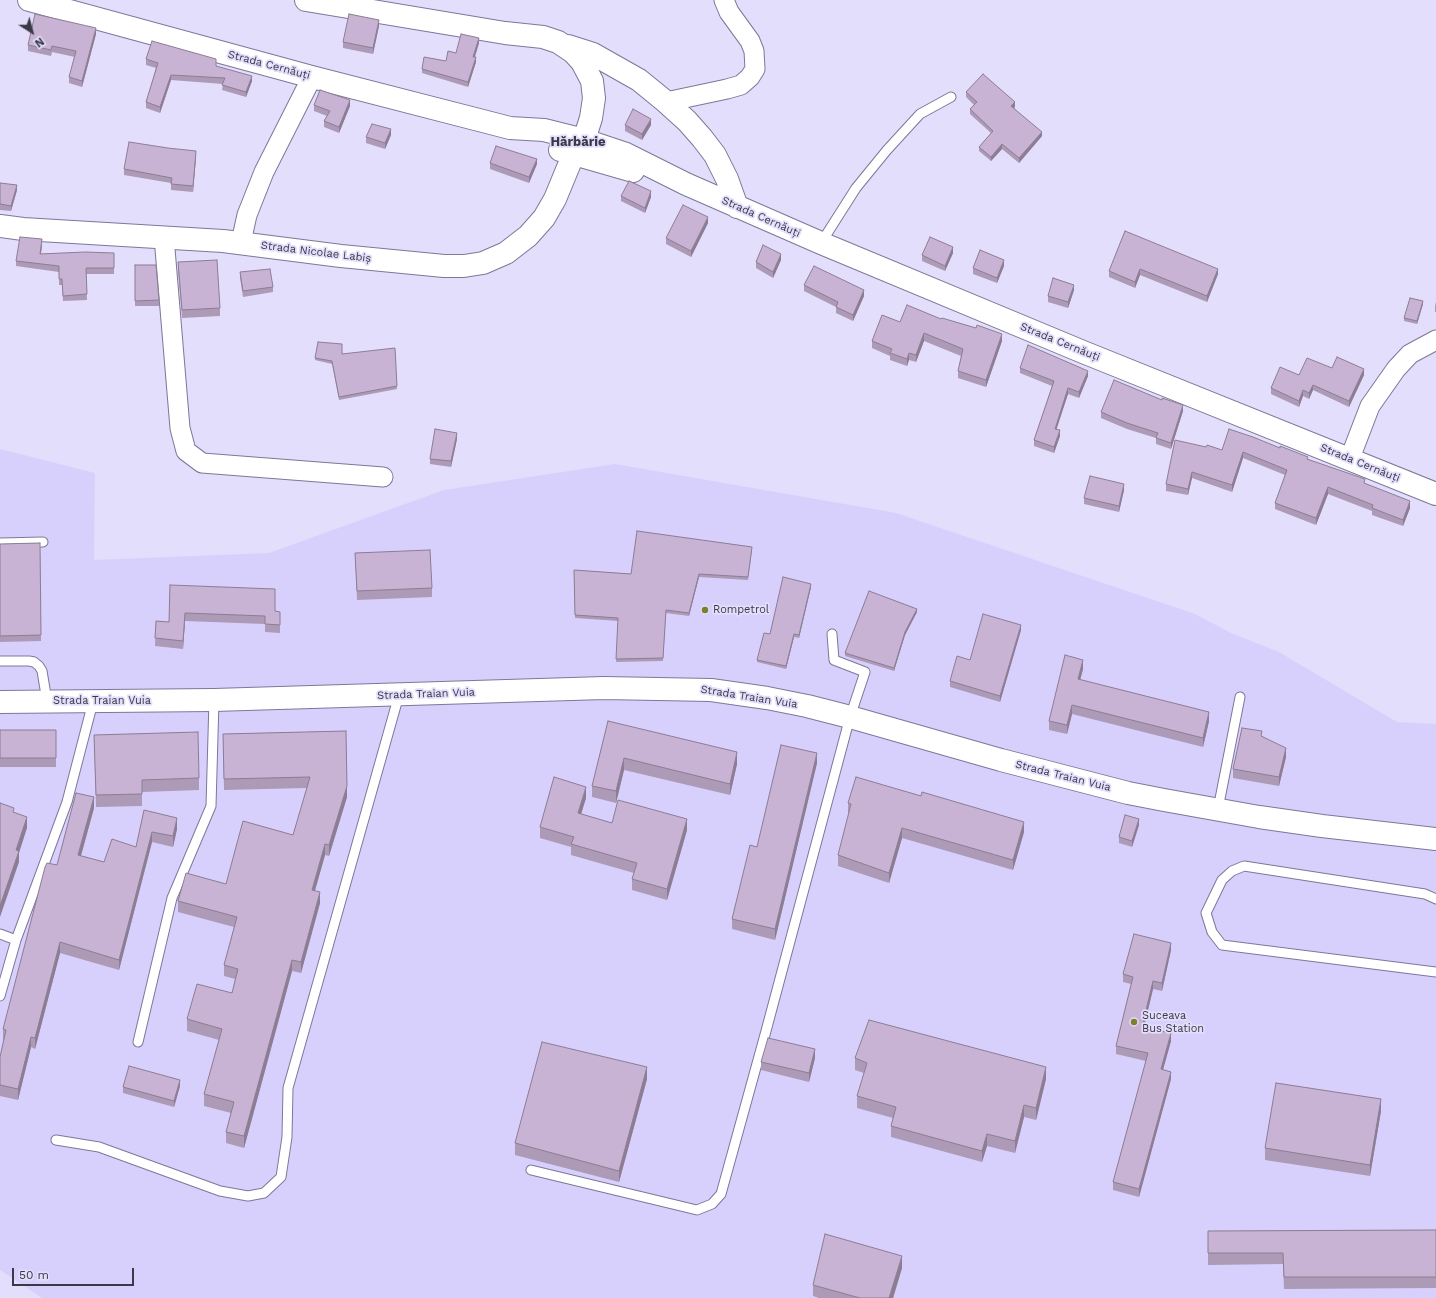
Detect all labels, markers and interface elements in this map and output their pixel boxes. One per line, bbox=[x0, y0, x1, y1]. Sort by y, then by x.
north arrow bbox=[12, 12, 52, 52]
text: N bbox=[32, 34, 46, 50]
street label: Strada Cernăuți bbox=[226, 48, 312, 82]
district label: Hărbărie bbox=[550, 134, 606, 150]
street label: Strada Cernăuți bbox=[720, 194, 802, 240]
street label: Strada Nicolae Labiș bbox=[260, 239, 372, 265]
street label: Strada Cernăuți bbox=[1018, 320, 1102, 364]
street label: Strada Cernăuți bbox=[1318, 441, 1402, 485]
place label: Rompetrol bbox=[713, 603, 769, 617]
marker: Rompetrol bbox=[700, 605, 710, 615]
street label: Strada Traian Vuia bbox=[700, 683, 798, 711]
street label: Strada Traian Vuia bbox=[377, 686, 475, 702]
street label: Strada Traian Vuia bbox=[53, 694, 151, 708]
street label: Strada Traian Vuia bbox=[1014, 758, 1112, 794]
place label: Suceava Bus Station bbox=[1142, 1009, 1204, 1035]
marker: Suceava Bus Station bbox=[1129, 1017, 1139, 1027]
scale bar bbox=[14, 1260, 136, 1286]
text: 50 m bbox=[19, 1268, 49, 1282]

